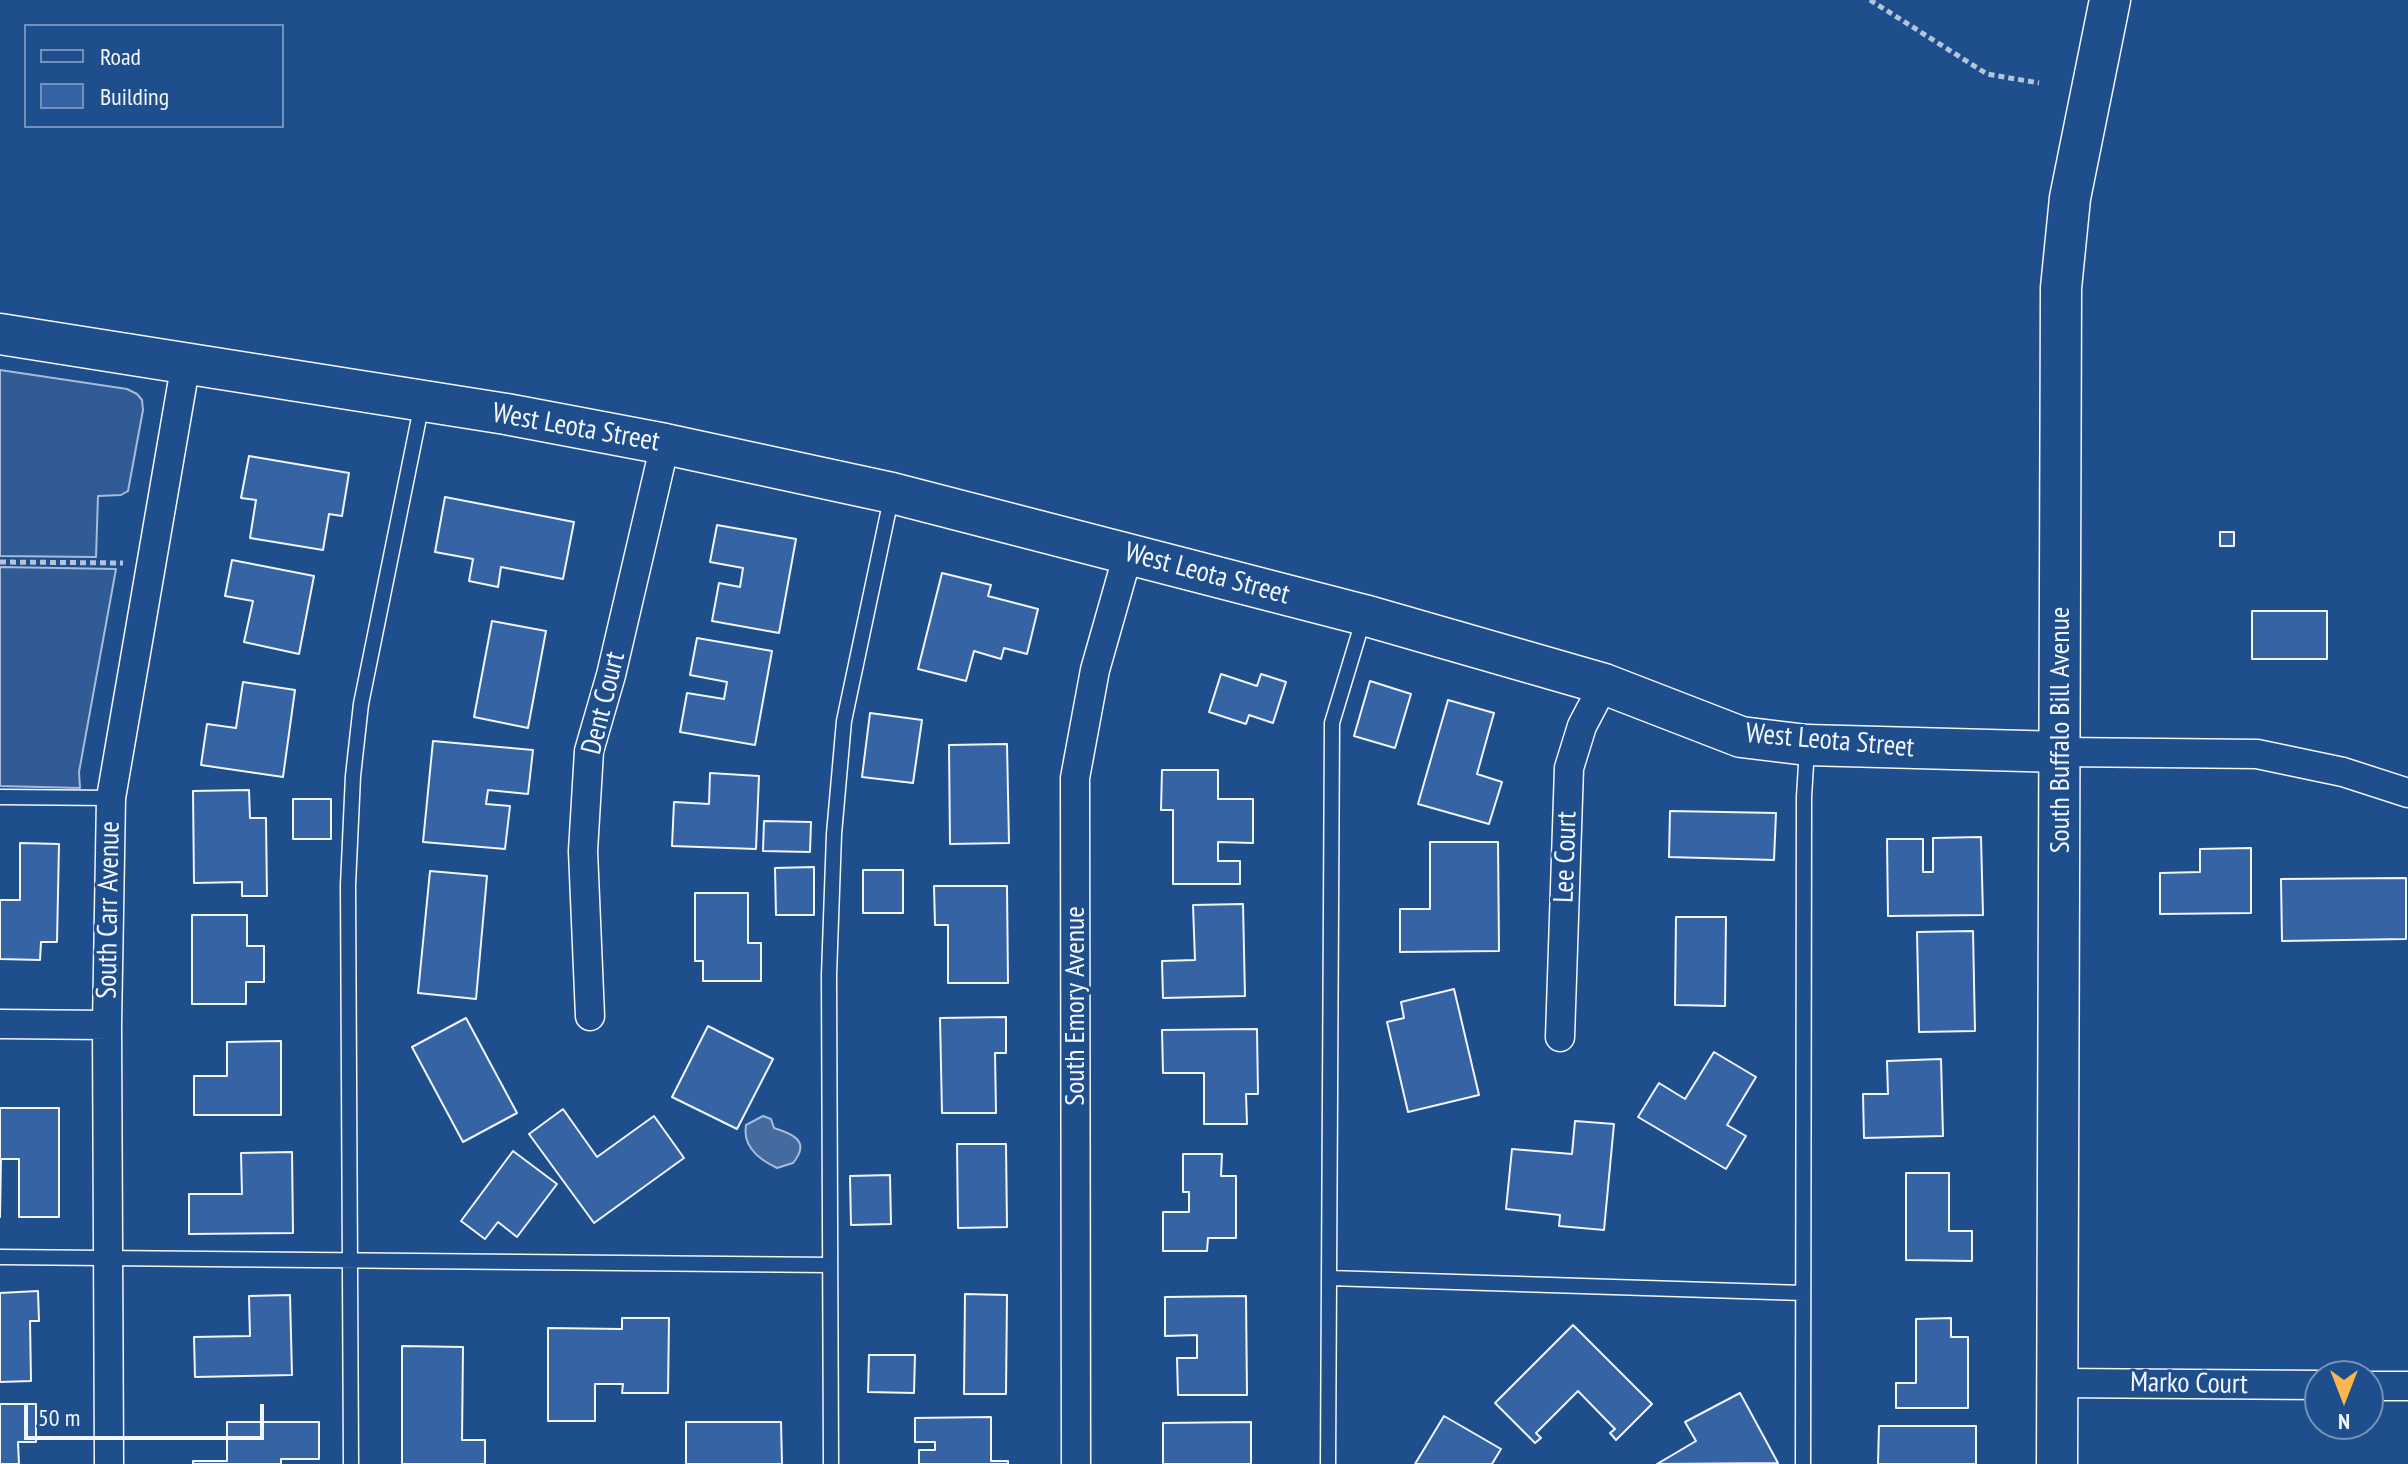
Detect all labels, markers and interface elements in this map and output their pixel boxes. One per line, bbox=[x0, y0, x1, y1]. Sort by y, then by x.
legend bbox=[24, 24, 284, 128]
text: Road bbox=[100, 41, 141, 72]
text: Building bbox=[100, 81, 169, 112]
street label: West Leota Street bbox=[490, 397, 662, 459]
street label: West Leota Street bbox=[1121, 536, 1293, 612]
street label: South Buffalo Bill Avenue bbox=[2044, 607, 2078, 853]
street label: Dent Court bbox=[575, 648, 633, 758]
street label: West Leota Street bbox=[1744, 717, 1916, 765]
street label: Lee Court bbox=[1548, 811, 1584, 903]
street label: South Carr Avenue bbox=[91, 821, 127, 999]
street label: South Emory Avenue bbox=[1059, 906, 1093, 1106]
north arrow bbox=[2304, 1360, 2384, 1440]
street label: Marko Court bbox=[2130, 1366, 2248, 1402]
scale bar bbox=[28, 1388, 268, 1438]
text: 50 m bbox=[38, 1402, 80, 1433]
text: N bbox=[2338, 1408, 2350, 1436]

